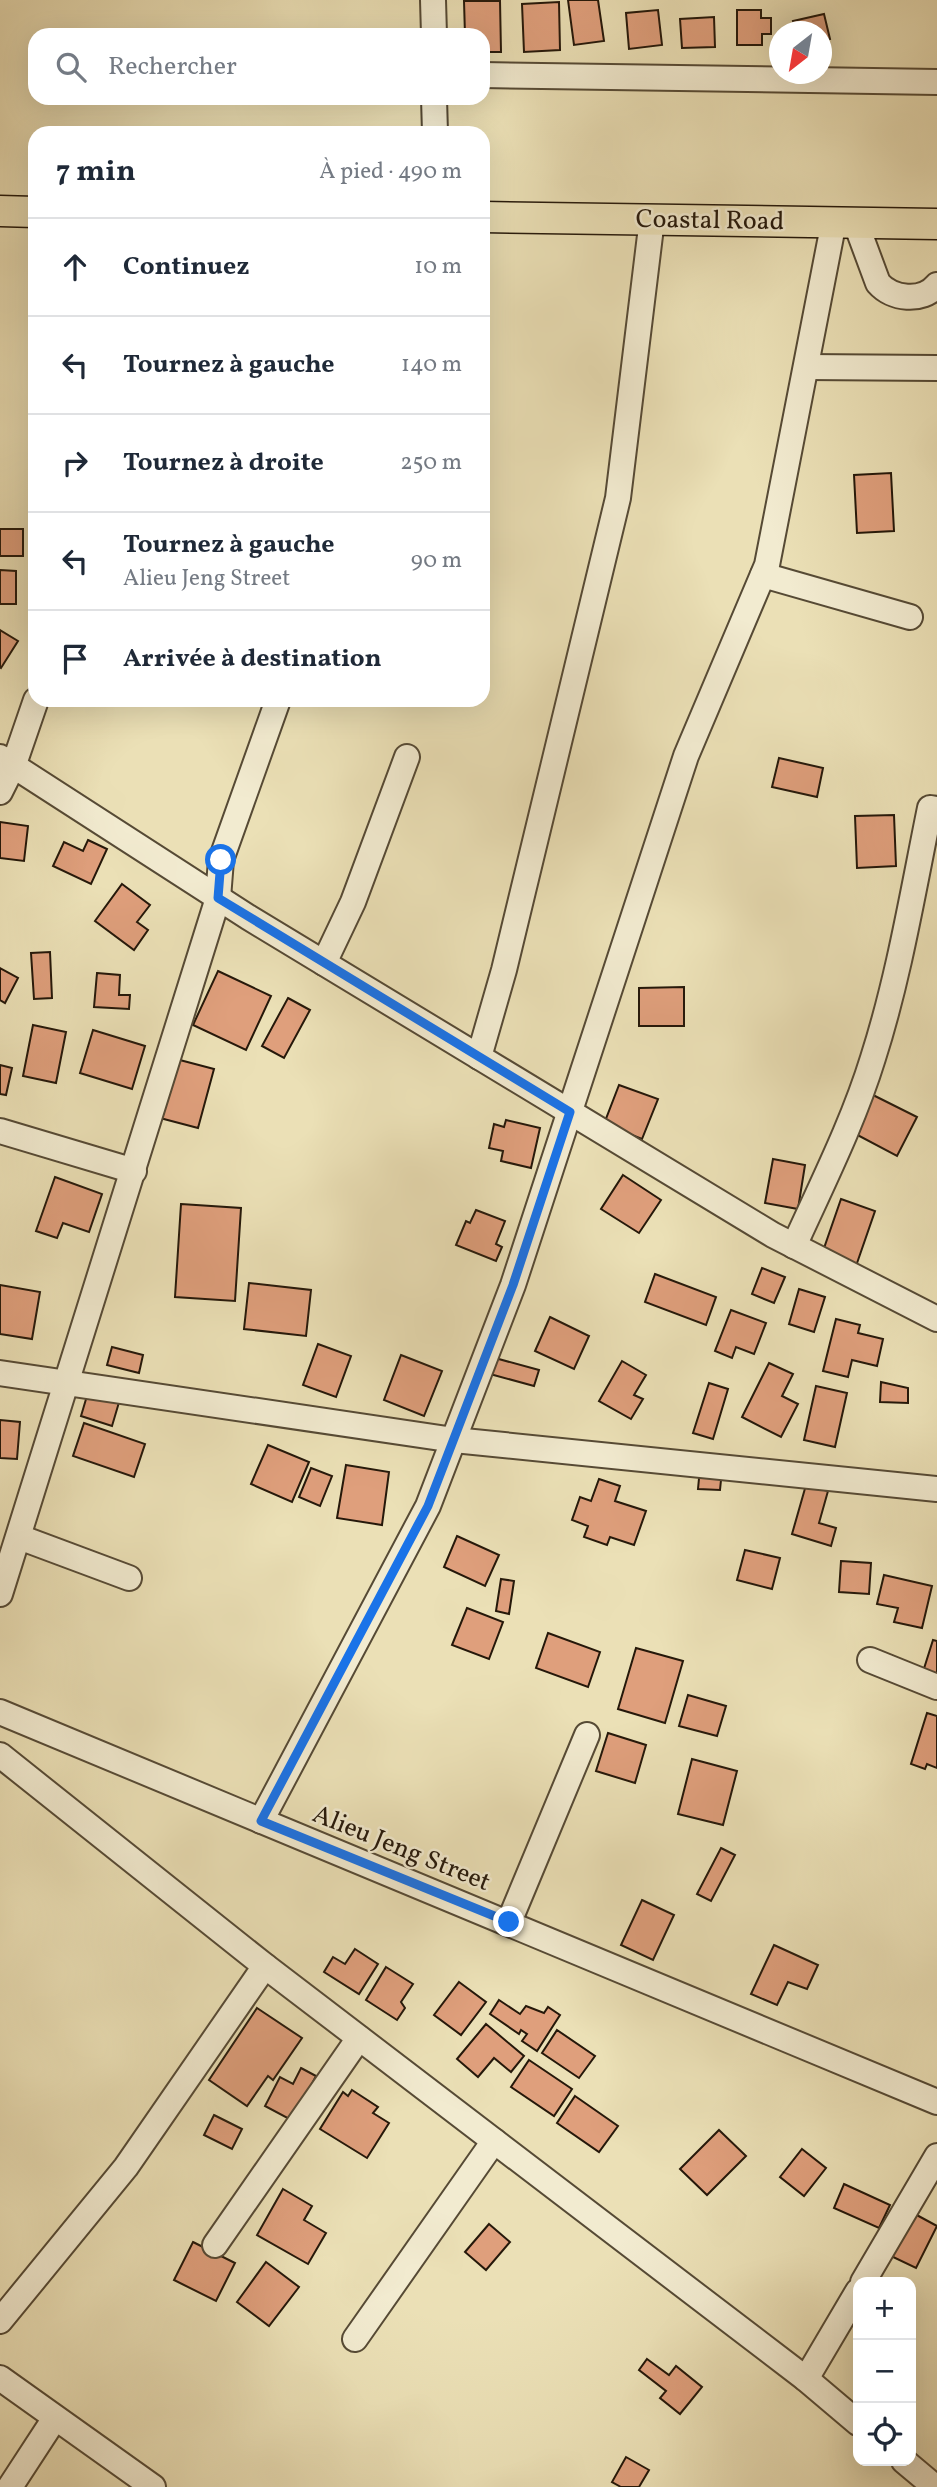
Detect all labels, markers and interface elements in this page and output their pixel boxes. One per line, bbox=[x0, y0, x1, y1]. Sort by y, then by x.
north arrow bbox=[769, 21, 832, 84]
search box bbox=[28, 28, 490, 105]
icon: search bbox=[52, 48, 90, 86]
text: Rechercher bbox=[108, 49, 237, 85]
text: 7 min bbox=[56, 151, 136, 193]
text: À pied · 490 m bbox=[319, 156, 462, 188]
street label: Coastal Road bbox=[635, 202, 785, 240]
icon: ahead bbox=[56, 248, 94, 286]
text: Continuez bbox=[123, 249, 249, 285]
text: 10 m bbox=[414, 251, 462, 283]
icon: left bbox=[56, 346, 94, 384]
text: Tournez à gauche bbox=[123, 347, 335, 383]
text: 140 m bbox=[401, 349, 462, 381]
icon: right bbox=[56, 444, 94, 482]
text: Tournez à droite bbox=[123, 445, 324, 481]
text: 250 m bbox=[400, 447, 462, 479]
text: Tournez à gauche bbox=[123, 527, 335, 563]
icon: left bbox=[56, 542, 94, 580]
text: 90 m bbox=[411, 545, 462, 577]
text: Alieu Jeng Street bbox=[123, 563, 290, 595]
icon: arrive bbox=[56, 640, 94, 678]
text: Arrivée à destination bbox=[123, 641, 382, 677]
route start bbox=[205, 844, 236, 875]
street label: Alieu Jeng Street bbox=[307, 1797, 496, 1901]
route end bbox=[493, 1906, 524, 1937]
map controls bbox=[853, 2277, 916, 2466]
button: + bbox=[853, 2277, 916, 2340]
button: − bbox=[853, 2340, 916, 2403]
button: locate bbox=[853, 2403, 916, 2466]

